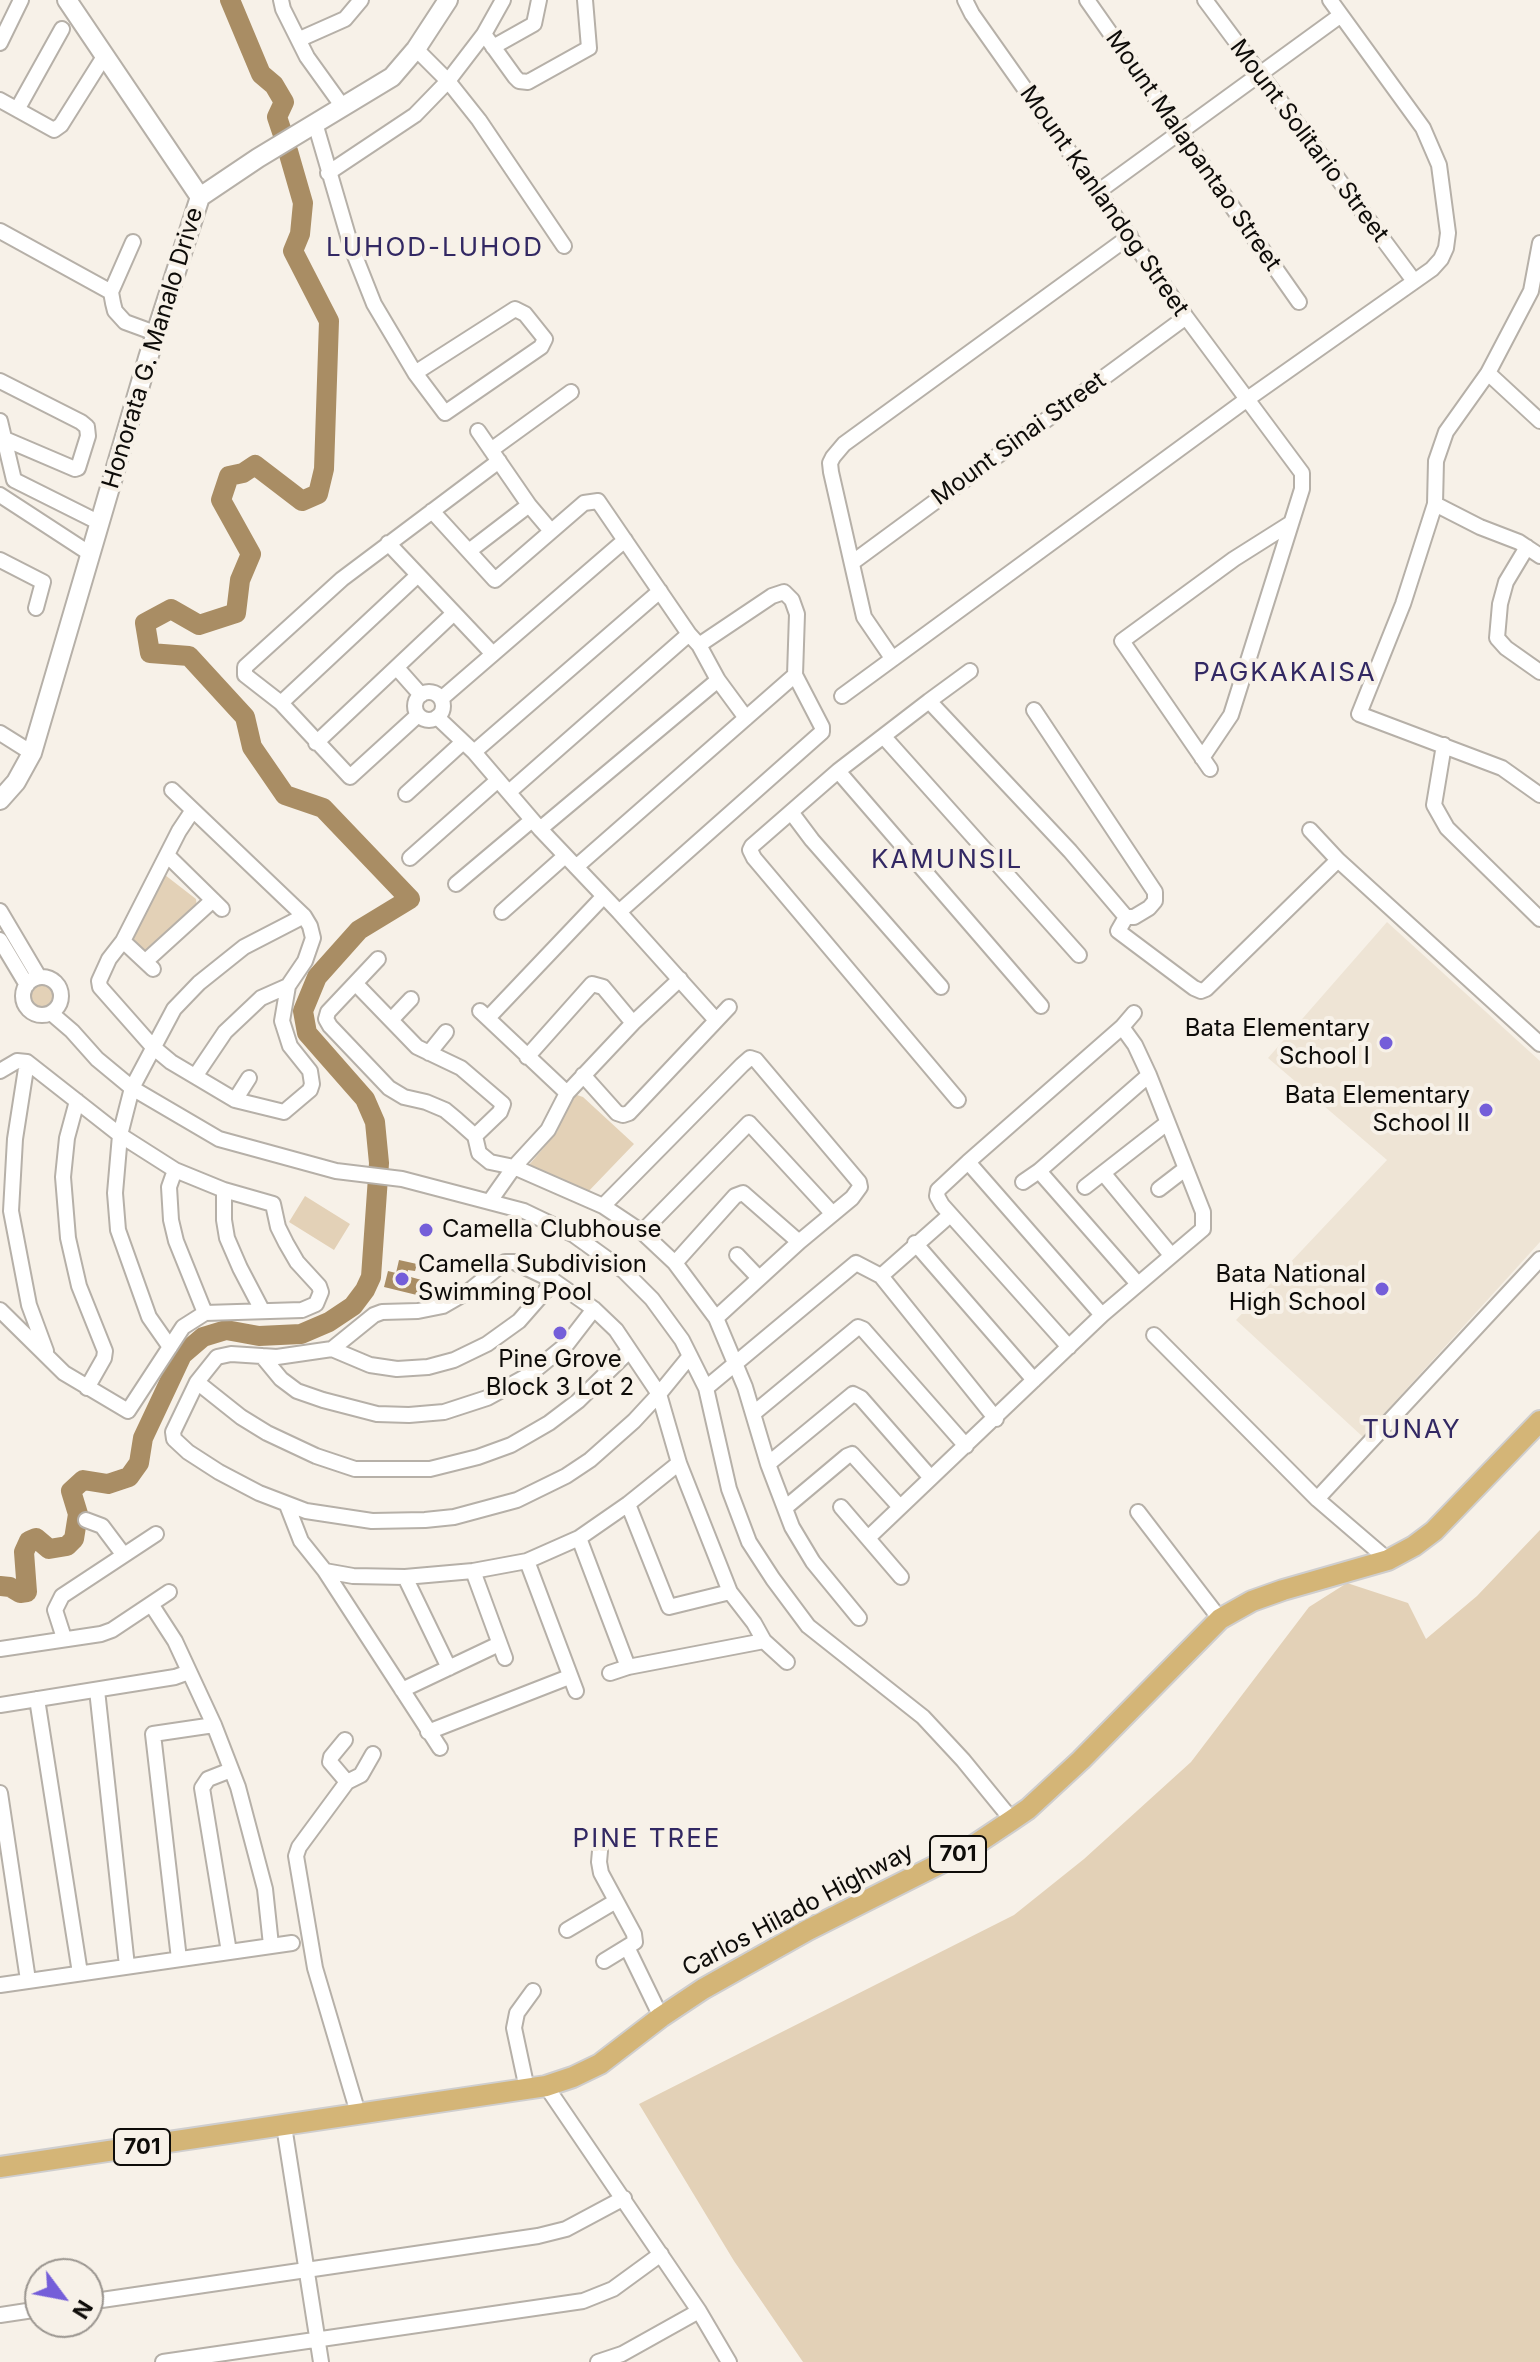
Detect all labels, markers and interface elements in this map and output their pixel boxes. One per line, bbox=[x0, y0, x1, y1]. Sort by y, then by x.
street label: Mount Malapantao Street bbox=[1099, 25, 1287, 277]
street label: Mount Solitario Street bbox=[1223, 34, 1395, 248]
street label: Mount Kanlandog Street bbox=[1013, 80, 1195, 322]
street label: Honorata G. Manalo Drive bbox=[96, 204, 210, 492]
district label: LUHOD-LUHOD bbox=[326, 232, 544, 264]
street label: Mount Sinai Street bbox=[926, 366, 1112, 512]
district label: PAGKAKAISA bbox=[1193, 657, 1377, 689]
district label: KAMUNSIL bbox=[871, 844, 1023, 876]
place label: Bata Elementary School I bbox=[1185, 1015, 1370, 1071]
marker: Bata Elementary School I bbox=[1377, 1034, 1395, 1052]
place label: Bata Elementary School II bbox=[1285, 1082, 1470, 1138]
marker: Bata Elementary School II bbox=[1477, 1101, 1495, 1119]
place label: Camella Clubhouse bbox=[442, 1216, 662, 1244]
marker: Camella Clubhouse bbox=[417, 1221, 435, 1239]
place label: Camella Subdivision Swimming Pool bbox=[418, 1251, 647, 1307]
place label: Bata National High School bbox=[1216, 1261, 1366, 1317]
marker: Camella Subdivision Swimming Pool bbox=[393, 1270, 411, 1288]
marker: Bata National High School bbox=[1373, 1280, 1391, 1298]
marker: Pine Grove Block 3 Lot 2 bbox=[551, 1324, 569, 1342]
place label: Pine Grove Block 3 Lot 2 bbox=[486, 1346, 634, 1402]
district label: TUNAY bbox=[1362, 1414, 1462, 1446]
district label: PINE TREE bbox=[573, 1823, 721, 1855]
road number: 701 bbox=[930, 1836, 986, 1872]
street label: Carlos Hilado Highway bbox=[678, 1837, 918, 1983]
road number: 701 bbox=[114, 2129, 170, 2165]
north arrow bbox=[24, 2258, 104, 2338]
text: N bbox=[67, 2296, 98, 2324]

